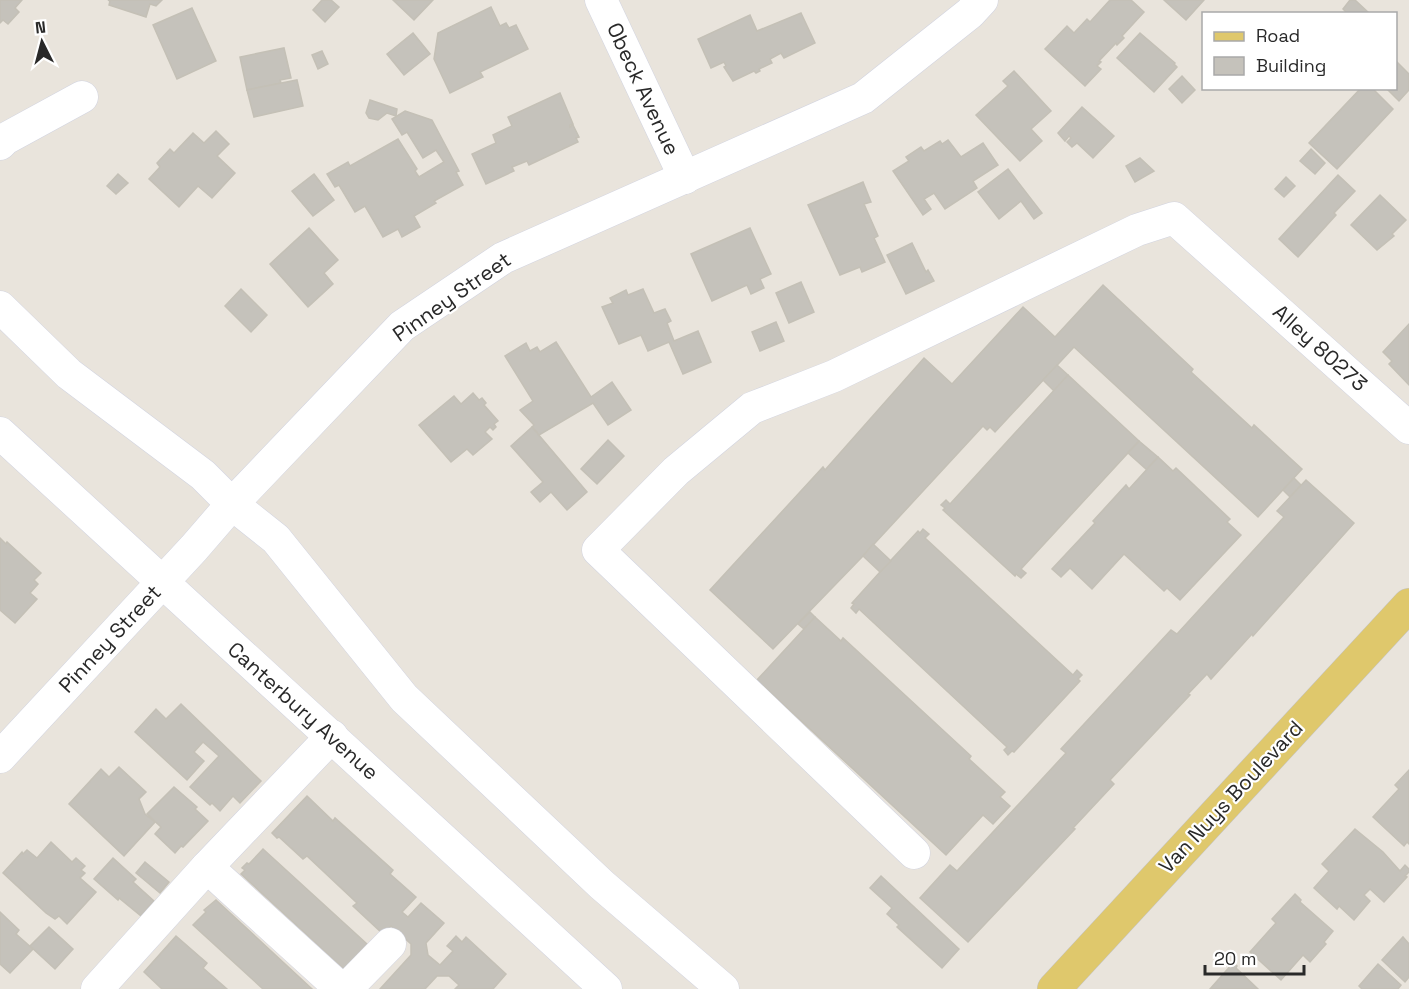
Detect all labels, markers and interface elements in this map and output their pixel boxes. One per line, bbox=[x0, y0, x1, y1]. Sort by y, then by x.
north arrow bbox=[12, 12, 72, 72]
legend bbox=[1202, 12, 1397, 90]
text: N bbox=[34, 17, 47, 39]
street label: Obeck Avenue bbox=[601, 18, 686, 159]
text: Road bbox=[1256, 24, 1300, 47]
text: Building bbox=[1256, 54, 1326, 77]
street label: Pinney Street bbox=[387, 246, 516, 347]
street label: Alley 80273 bbox=[1268, 298, 1373, 397]
street label: Pinney Street bbox=[53, 579, 167, 698]
street label: Canterbury Avenue bbox=[222, 636, 385, 786]
street label: Van Nuys Boulevard bbox=[1153, 714, 1309, 879]
scale bar bbox=[1205, 938, 1304, 976]
text: 20 m bbox=[1214, 947, 1257, 970]

